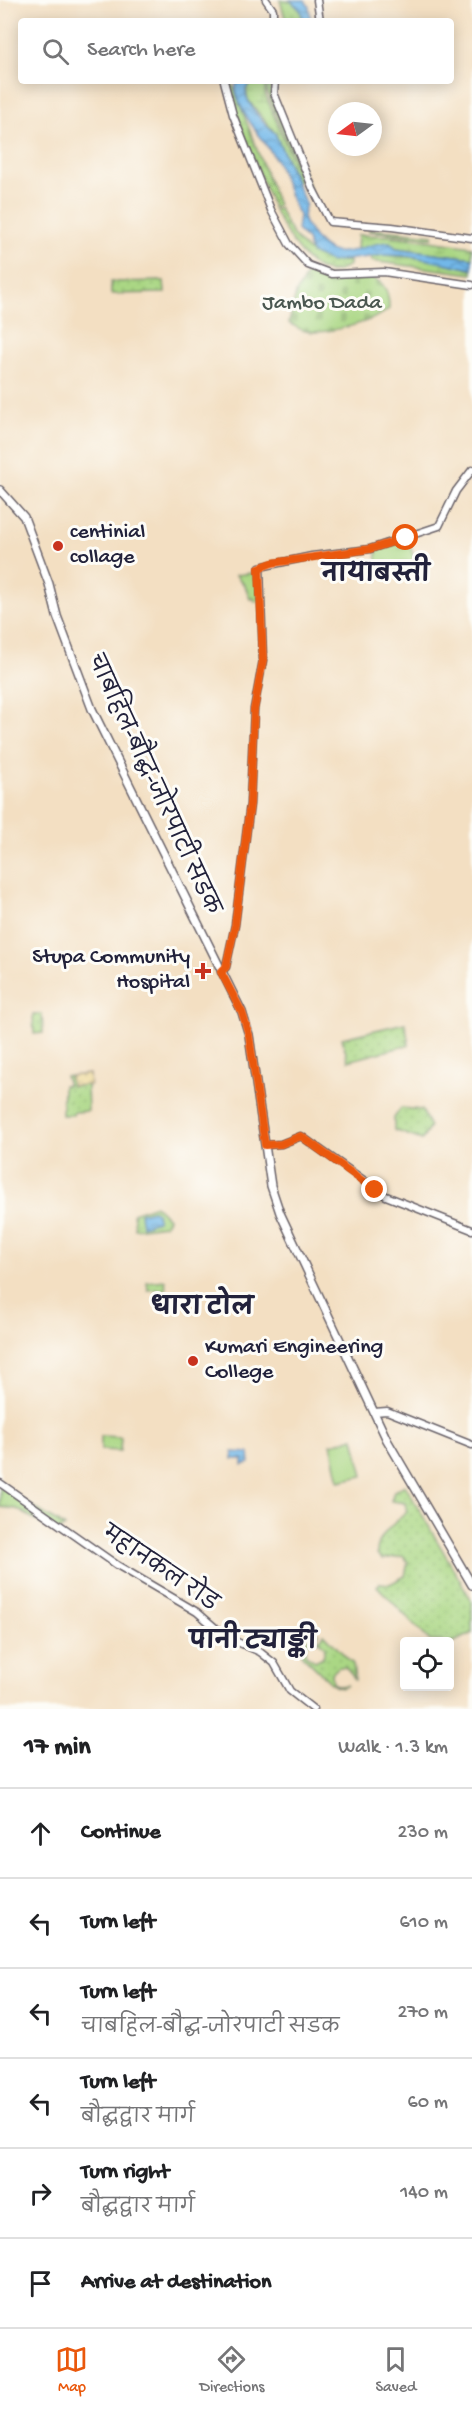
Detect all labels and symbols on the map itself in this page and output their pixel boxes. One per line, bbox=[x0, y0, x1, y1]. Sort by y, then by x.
north arrow bbox=[328, 102, 382, 156]
park label: Jambo Dada bbox=[262, 291, 382, 317]
place label: centinial collage bbox=[70, 520, 145, 571]
route start bbox=[392, 524, 418, 550]
marker: centinial collage bbox=[51, 539, 65, 553]
district label: नायाबस्ती bbox=[320, 553, 432, 591]
street label: चाबहिल-बौद्ध-जोरपाटी सडक bbox=[80, 646, 234, 921]
place label: Stupa Community Hospital bbox=[32, 945, 190, 996]
marker: Stupa Community Hospital bbox=[194, 962, 212, 980]
route end bbox=[361, 1176, 387, 1202]
district label: धारा टोल bbox=[151, 1286, 256, 1324]
place label: Kumari Engineering College bbox=[205, 1335, 383, 1386]
marker: Kumari Engineering College bbox=[186, 1354, 200, 1368]
street label: महानकल रोड bbox=[95, 1514, 228, 1619]
district label: पानी ट्याङ्की bbox=[188, 1620, 319, 1659]

